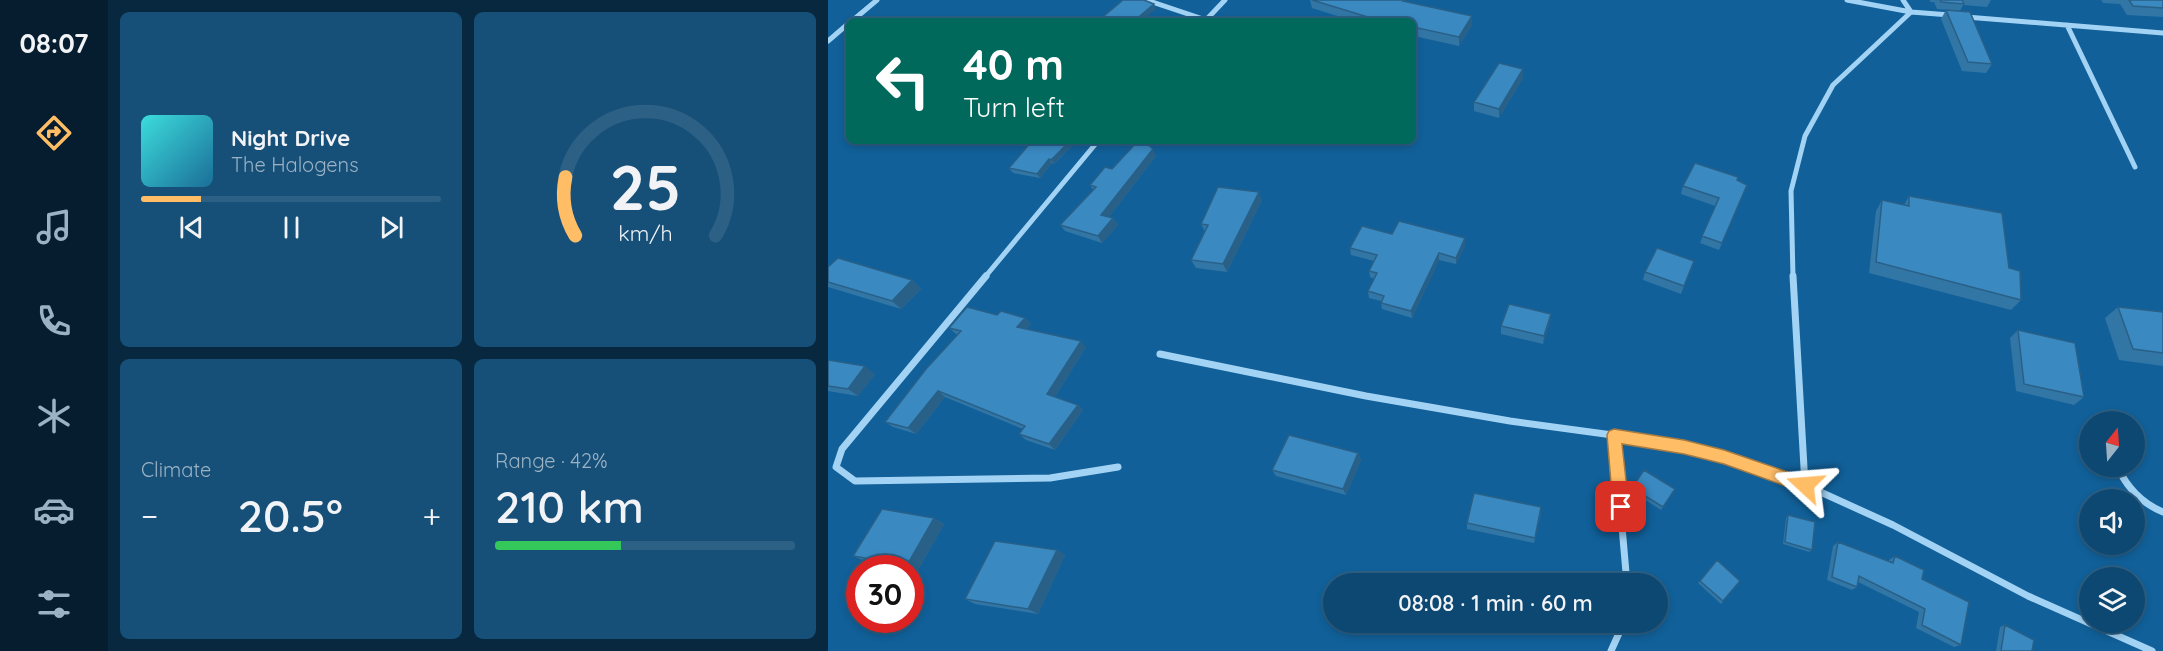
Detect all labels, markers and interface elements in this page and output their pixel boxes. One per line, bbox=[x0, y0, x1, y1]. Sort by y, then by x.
text: 08:07 bbox=[19, 26, 89, 60]
text: 40 m bbox=[963, 38, 1064, 91]
icon: left bbox=[864, 42, 942, 120]
text: Turn left bbox=[963, 90, 1065, 124]
icon: directions bbox=[33, 112, 75, 154]
text: Night Drive bbox=[231, 124, 350, 152]
text: 25 bbox=[609, 149, 681, 227]
text: The Halogens bbox=[231, 152, 359, 177]
icon: music bbox=[33, 206, 75, 248]
icon: previous bbox=[175, 211, 208, 244]
icon: pause bbox=[275, 211, 308, 244]
icon: next bbox=[375, 211, 408, 244]
text: km/h bbox=[618, 221, 672, 247]
icon: phone bbox=[33, 300, 75, 342]
icon: climate bbox=[33, 395, 75, 437]
north arrow bbox=[2079, 411, 2145, 477]
map controls bbox=[2079, 411, 2145, 633]
text: Range · 42% bbox=[495, 448, 608, 473]
position arrow bbox=[1773, 453, 1837, 517]
text: Climate bbox=[141, 457, 211, 482]
text: 210 km bbox=[495, 478, 644, 534]
pin bbox=[1595, 481, 1646, 532]
text: 20.5° bbox=[238, 487, 343, 543]
icon: car bbox=[33, 489, 75, 531]
button: sound bbox=[2079, 489, 2145, 555]
icon: arrive bbox=[1604, 490, 1637, 523]
text: − bbox=[141, 495, 158, 536]
text: + bbox=[422, 495, 441, 536]
speed limit sign: 30 bbox=[846, 555, 924, 633]
button: layers bbox=[2079, 567, 2145, 633]
icon: filters bbox=[33, 583, 75, 625]
text: 08:08 · 1 min · 60 m bbox=[1398, 589, 1593, 617]

